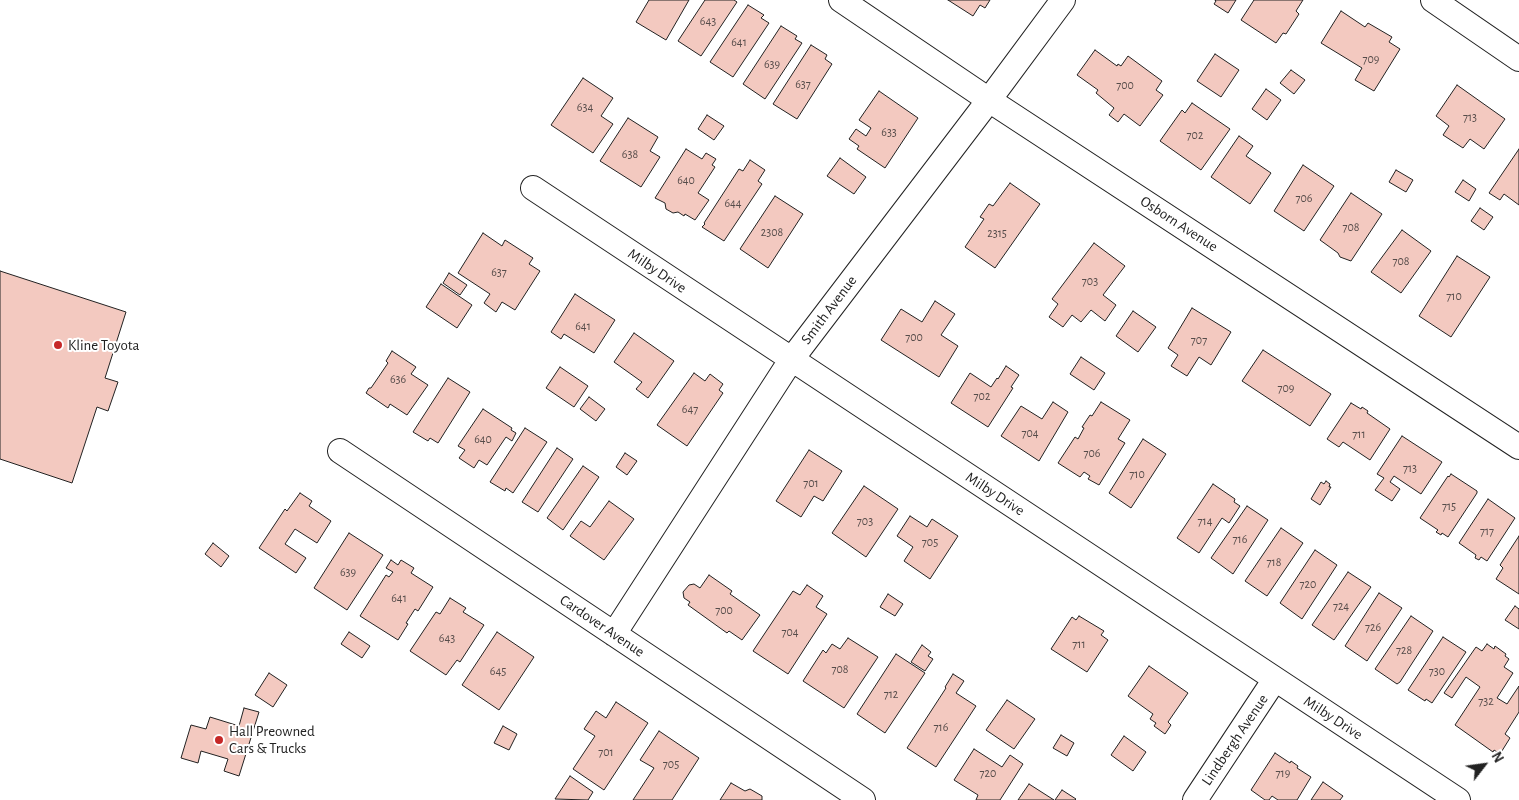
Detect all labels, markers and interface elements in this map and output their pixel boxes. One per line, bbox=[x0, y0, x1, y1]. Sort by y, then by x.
house number: 643 bbox=[700, 14, 716, 28]
house number: 641 bbox=[731, 35, 747, 49]
house number: 709 bbox=[1363, 52, 1379, 66]
house number: 639 bbox=[764, 57, 780, 71]
house number: 637 bbox=[795, 77, 811, 91]
house number: 700 bbox=[1116, 78, 1134, 92]
house number: 634 bbox=[577, 100, 593, 114]
house number: 713 bbox=[1463, 110, 1477, 124]
house number: 633 bbox=[881, 125, 897, 139]
house number: 702 bbox=[1187, 128, 1203, 142]
house number: 638 bbox=[622, 147, 638, 161]
house number: 640 bbox=[677, 173, 695, 187]
house number: 706 bbox=[1296, 191, 1312, 205]
street label: Osborn Avenue bbox=[1137, 192, 1221, 256]
house number: 644 bbox=[724, 196, 742, 210]
house number: 708 bbox=[1342, 220, 1360, 234]
house number: 2308 bbox=[761, 225, 783, 239]
house number: 2315 bbox=[987, 226, 1007, 240]
street label: Milby Drive bbox=[624, 245, 690, 297]
house number: 708 bbox=[1392, 254, 1410, 268]
house number: 637 bbox=[491, 265, 507, 279]
street label: Smith Avenue bbox=[797, 272, 861, 348]
house number: 703 bbox=[1082, 274, 1098, 288]
house number: 710 bbox=[1446, 289, 1462, 303]
house number: 641 bbox=[575, 319, 591, 333]
house number: 700 bbox=[905, 330, 923, 344]
house number: 707 bbox=[1191, 333, 1207, 347]
place label: Kline Toyota bbox=[68, 336, 139, 354]
marker: Kline Toyota bbox=[52, 339, 64, 351]
house number: 636 bbox=[390, 372, 406, 386]
house number: 709 bbox=[1278, 381, 1294, 395]
house number: 702 bbox=[974, 389, 990, 403]
house number: 647 bbox=[682, 402, 698, 416]
house number: 704 bbox=[1021, 426, 1039, 440]
house number: 711 bbox=[1352, 427, 1366, 441]
house number: 640 bbox=[474, 432, 492, 446]
house number: 706 bbox=[1084, 446, 1100, 460]
house number: 713 bbox=[1403, 461, 1417, 475]
house number: 710 bbox=[1129, 467, 1145, 481]
street label: Milby Drive bbox=[962, 468, 1028, 520]
house number: 701 bbox=[803, 476, 819, 490]
house number: 715 bbox=[1442, 499, 1456, 513]
house number: 703 bbox=[857, 514, 873, 528]
house number: 714 bbox=[1198, 514, 1212, 528]
house number: 717 bbox=[1480, 524, 1494, 538]
house number: 716 bbox=[1233, 532, 1247, 546]
house number: 705 bbox=[922, 535, 938, 549]
house number: 718 bbox=[1267, 555, 1281, 569]
house number: 639 bbox=[340, 565, 356, 579]
house number: 720 bbox=[1300, 577, 1316, 591]
house number: 641 bbox=[391, 591, 407, 605]
street label: Cardover Avenue bbox=[556, 591, 648, 661]
house number: 724 bbox=[1333, 599, 1349, 613]
house number: 700 bbox=[715, 603, 733, 617]
house number: 726 bbox=[1365, 620, 1381, 634]
house number: 704 bbox=[781, 625, 799, 639]
house number: 643 bbox=[439, 631, 455, 645]
house number: 711 bbox=[1072, 637, 1086, 651]
house number: 728 bbox=[1396, 643, 1412, 657]
house number: 708 bbox=[831, 662, 849, 676]
house number: 645 bbox=[490, 664, 506, 678]
house number: 730 bbox=[1429, 664, 1445, 678]
house number: 712 bbox=[884, 687, 898, 701]
street label: Lindbergh Avenue bbox=[1198, 691, 1272, 789]
street label: Milby Drive bbox=[1300, 692, 1366, 744]
house number: 732 bbox=[1478, 694, 1494, 708]
house number: 716 bbox=[934, 720, 948, 734]
place label: Hall Preowned Cars & Trucks bbox=[229, 722, 315, 757]
marker: Hall Preowned Cars & Trucks bbox=[213, 734, 225, 746]
north arrow bbox=[1459, 740, 1509, 790]
house number: 701 bbox=[598, 745, 614, 759]
text: N bbox=[1488, 750, 1505, 765]
house number: 705 bbox=[663, 757, 679, 771]
house number: 720 bbox=[980, 766, 996, 780]
house number: 719 bbox=[1276, 766, 1290, 780]

